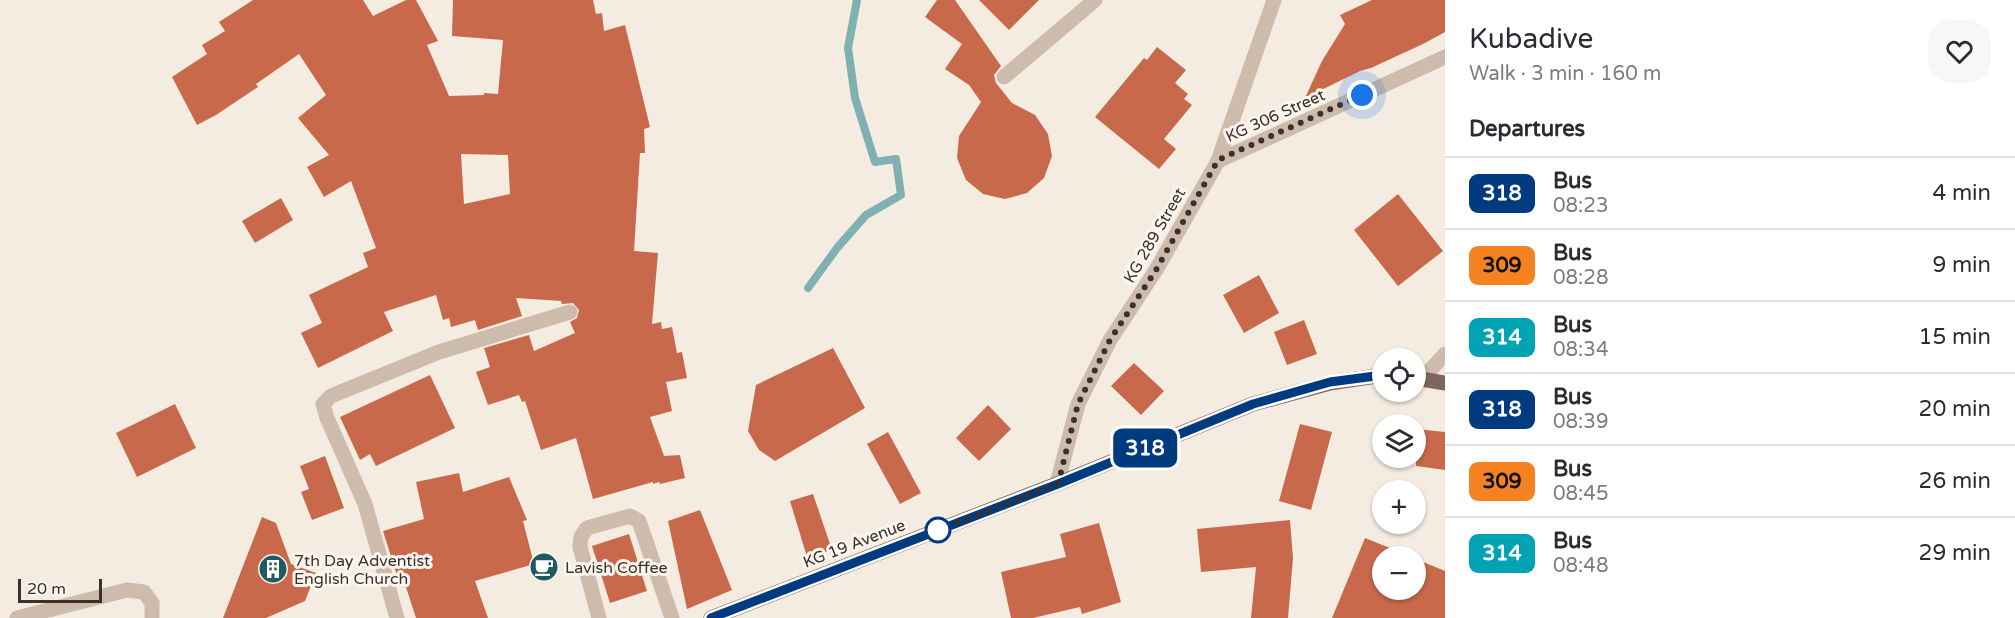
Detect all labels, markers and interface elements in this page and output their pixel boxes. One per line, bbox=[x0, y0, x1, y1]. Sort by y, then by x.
button: heart bbox=[1928, 20, 1991, 83]
text: Kubadive bbox=[1469, 22, 1593, 56]
text: Walk · 3 min · 160 m bbox=[1469, 62, 1661, 86]
your location bbox=[1347, 80, 1377, 110]
street label: KG 306 Street bbox=[1223, 85, 1328, 147]
text: Departures bbox=[1469, 116, 1585, 142]
text: Bus bbox=[1553, 168, 1592, 194]
text: 4 min bbox=[1932, 180, 1991, 206]
text: 318 bbox=[1482, 181, 1522, 206]
street label: KG 289 Street bbox=[1120, 184, 1190, 287]
text: 08:23 bbox=[1553, 194, 1608, 218]
text: Bus bbox=[1553, 240, 1592, 266]
text: 9 min bbox=[1932, 252, 1991, 278]
text: 309 bbox=[1482, 253, 1522, 278]
text: 08:28 bbox=[1553, 266, 1608, 290]
text: Bus bbox=[1553, 312, 1592, 338]
text: 15 min bbox=[1919, 324, 1991, 350]
text: 314 bbox=[1482, 325, 1522, 350]
text: 08:34 bbox=[1553, 338, 1608, 362]
map controls bbox=[1372, 348, 1426, 600]
button: locate bbox=[1372, 348, 1426, 402]
text: Bus bbox=[1553, 384, 1592, 410]
text: 20 min bbox=[1919, 396, 1991, 422]
text: 318 bbox=[1482, 397, 1522, 422]
text: 08:39 bbox=[1553, 410, 1608, 434]
button: layers bbox=[1372, 414, 1426, 468]
line badge: 318 bbox=[1110, 428, 1180, 468]
text: 318 bbox=[1125, 436, 1165, 461]
text: Bus bbox=[1553, 456, 1592, 482]
text: 26 min bbox=[1919, 468, 1991, 494]
text: 309 bbox=[1482, 469, 1522, 494]
button: + bbox=[1372, 480, 1426, 534]
text: 08:45 bbox=[1553, 482, 1608, 506]
street label: KG 19 Avenue bbox=[800, 515, 908, 573]
unlabelled marker bbox=[925, 517, 951, 543]
text: Bus bbox=[1553, 528, 1592, 554]
text: 29 min bbox=[1919, 540, 1991, 566]
text: 314 bbox=[1482, 541, 1522, 566]
button: − bbox=[1372, 546, 1426, 600]
place label: 7th Day Adventist English Church bbox=[294, 551, 430, 589]
cafe icon: Lavish Coffee bbox=[528, 551, 560, 583]
building icon: 7th Day Adventist English Church bbox=[257, 553, 289, 585]
text: 08:48 bbox=[1553, 554, 1608, 578]
place label: Lavish Coffee bbox=[565, 558, 668, 578]
scale bar bbox=[18, 576, 102, 604]
text: 20 m bbox=[27, 579, 66, 599]

